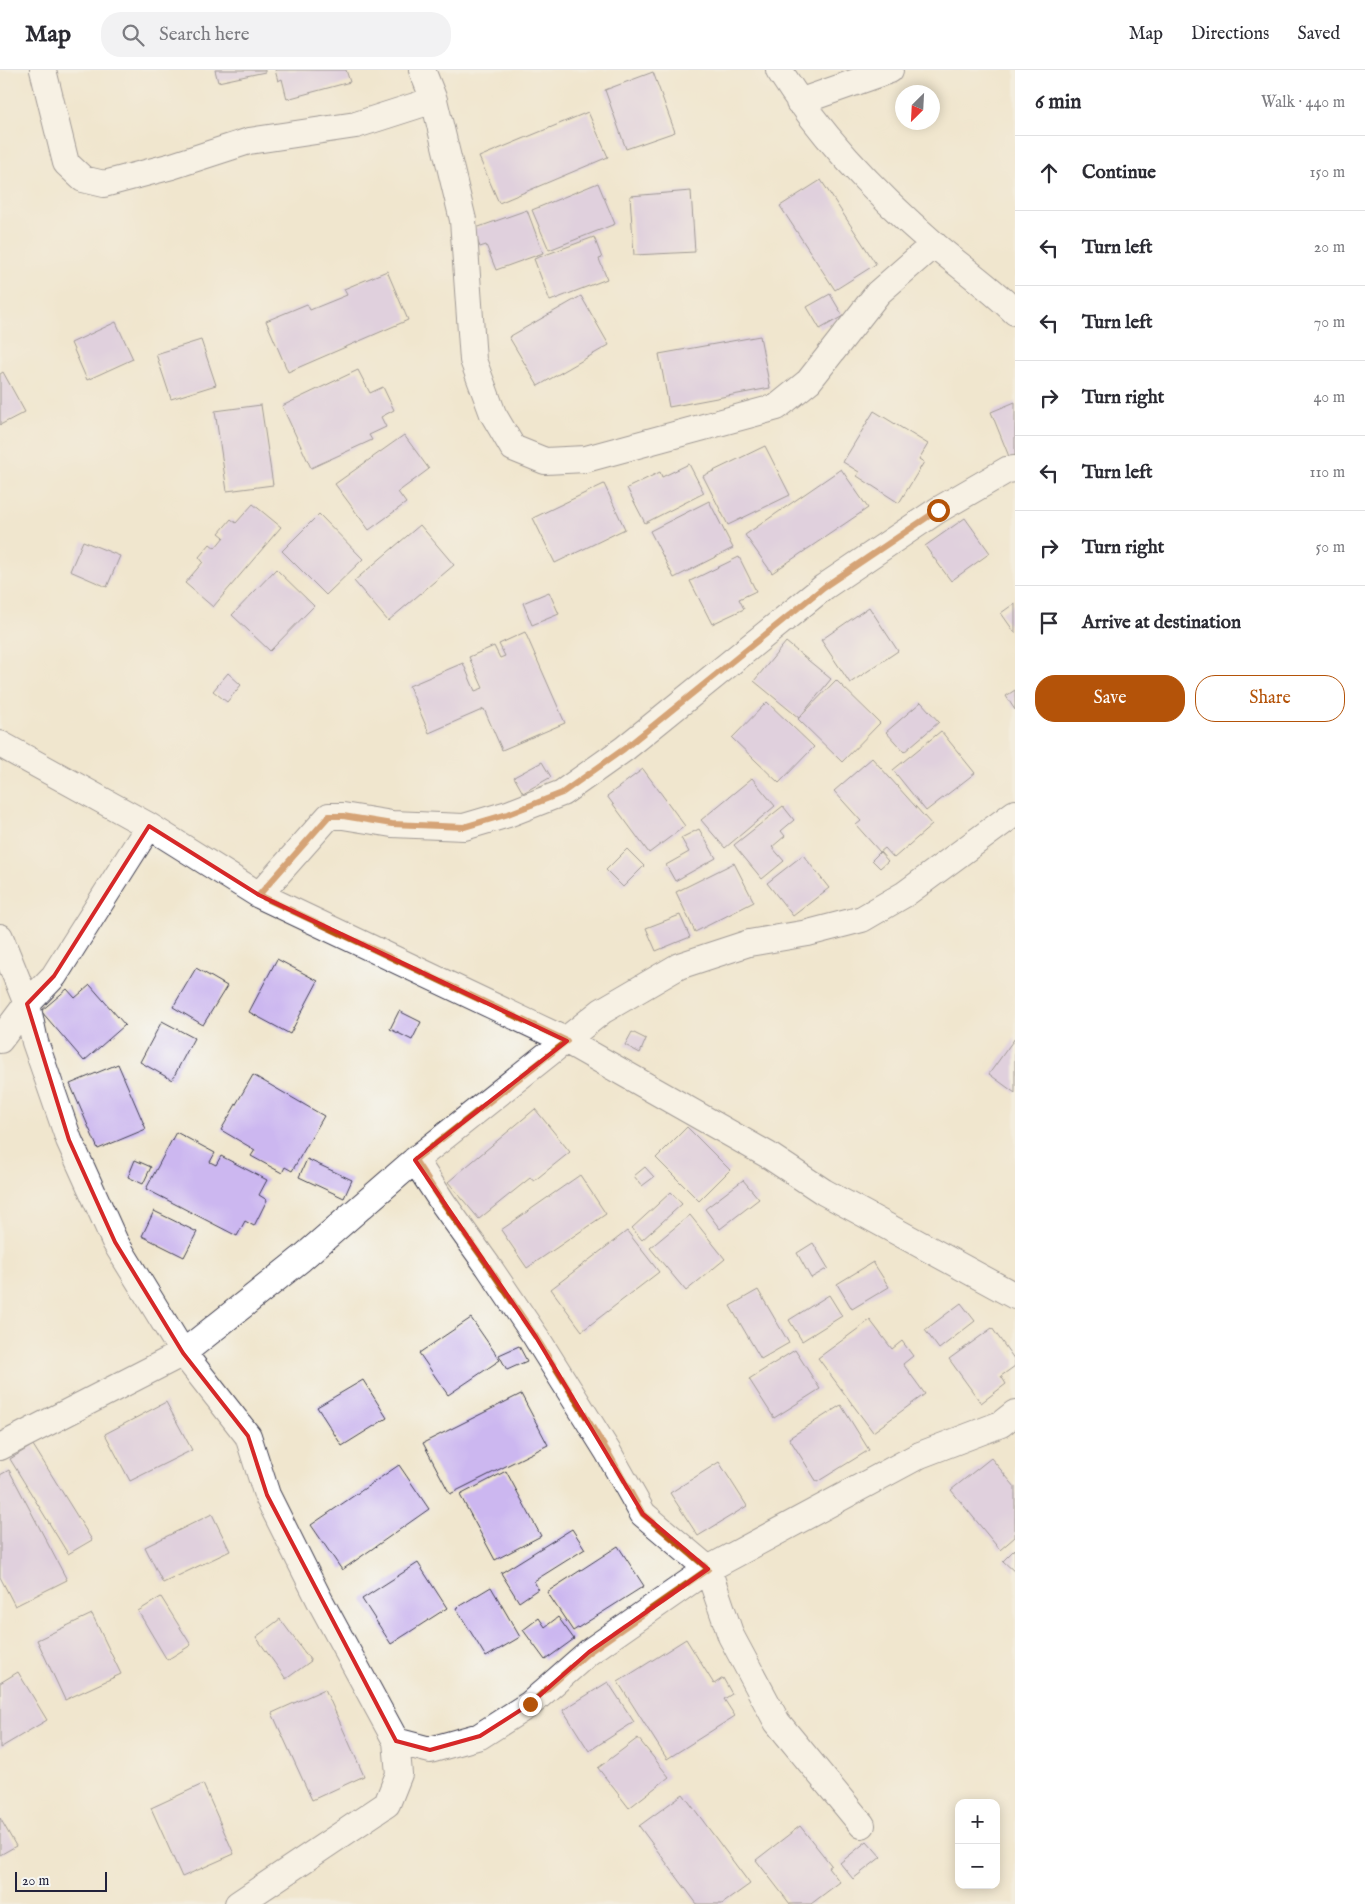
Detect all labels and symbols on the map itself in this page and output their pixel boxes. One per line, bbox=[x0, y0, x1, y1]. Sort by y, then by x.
north arrow bbox=[895, 85, 940, 130]
route start bbox=[927, 499, 950, 522]
route end bbox=[519, 1693, 542, 1716]
scale bar bbox=[15, 1869, 108, 1892]

